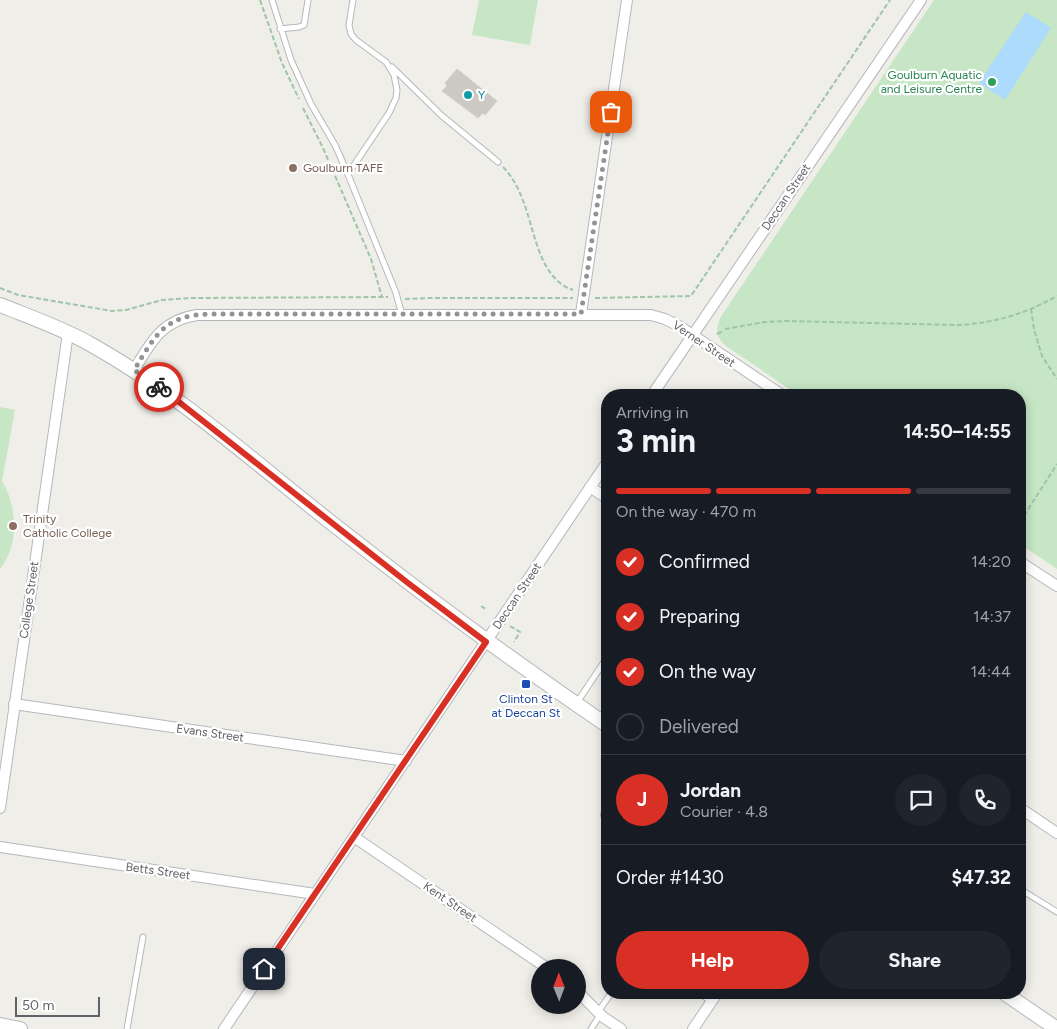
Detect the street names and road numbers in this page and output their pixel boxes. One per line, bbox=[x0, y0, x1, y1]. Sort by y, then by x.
street label: Deccan Street bbox=[759, 161, 814, 233]
street label: Verner Street bbox=[670, 318, 738, 370]
street label: College Street bbox=[17, 560, 41, 639]
street label: Deccan Street bbox=[490, 560, 545, 632]
street label: Evans Street bbox=[175, 721, 245, 745]
street label: Betts Street bbox=[125, 860, 192, 883]
street label: Kent Street bbox=[421, 879, 480, 925]

